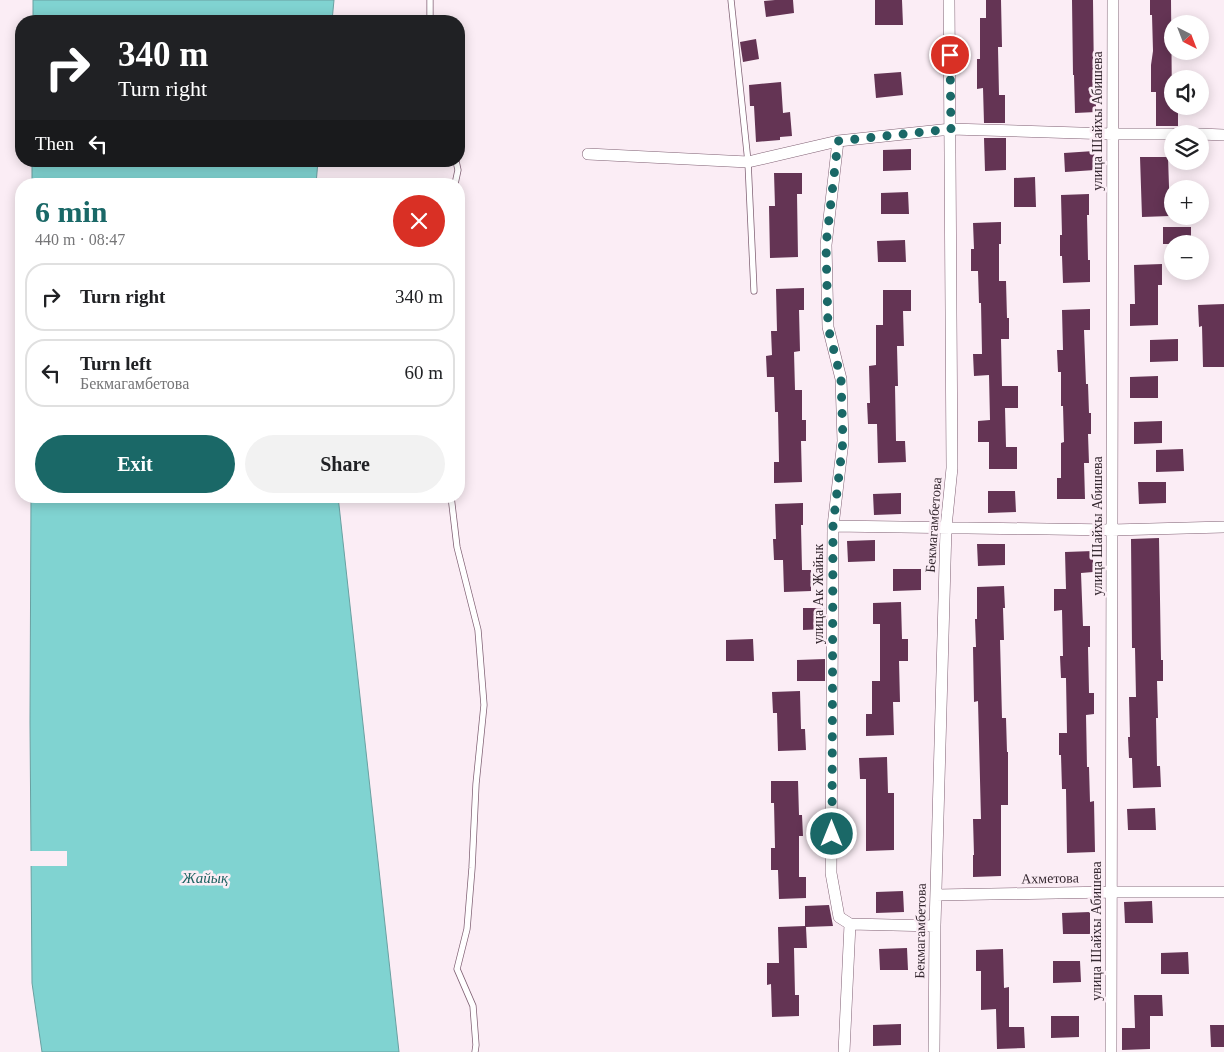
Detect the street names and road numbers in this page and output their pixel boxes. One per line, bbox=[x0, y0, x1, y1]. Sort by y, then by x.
street label: улица Шайхы Абишева bbox=[1090, 50, 1105, 191]
street label: улица Шайхы Абишева bbox=[1090, 455, 1105, 596]
street label: Бекмагамбетова bbox=[923, 476, 944, 573]
street label: улица Ак Жайык bbox=[811, 544, 826, 644]
street label: улица Шайхы Абишева bbox=[1089, 860, 1104, 1001]
street label: Ахметова bbox=[1021, 870, 1080, 887]
street label: Бекмагамбетова bbox=[912, 882, 929, 979]

